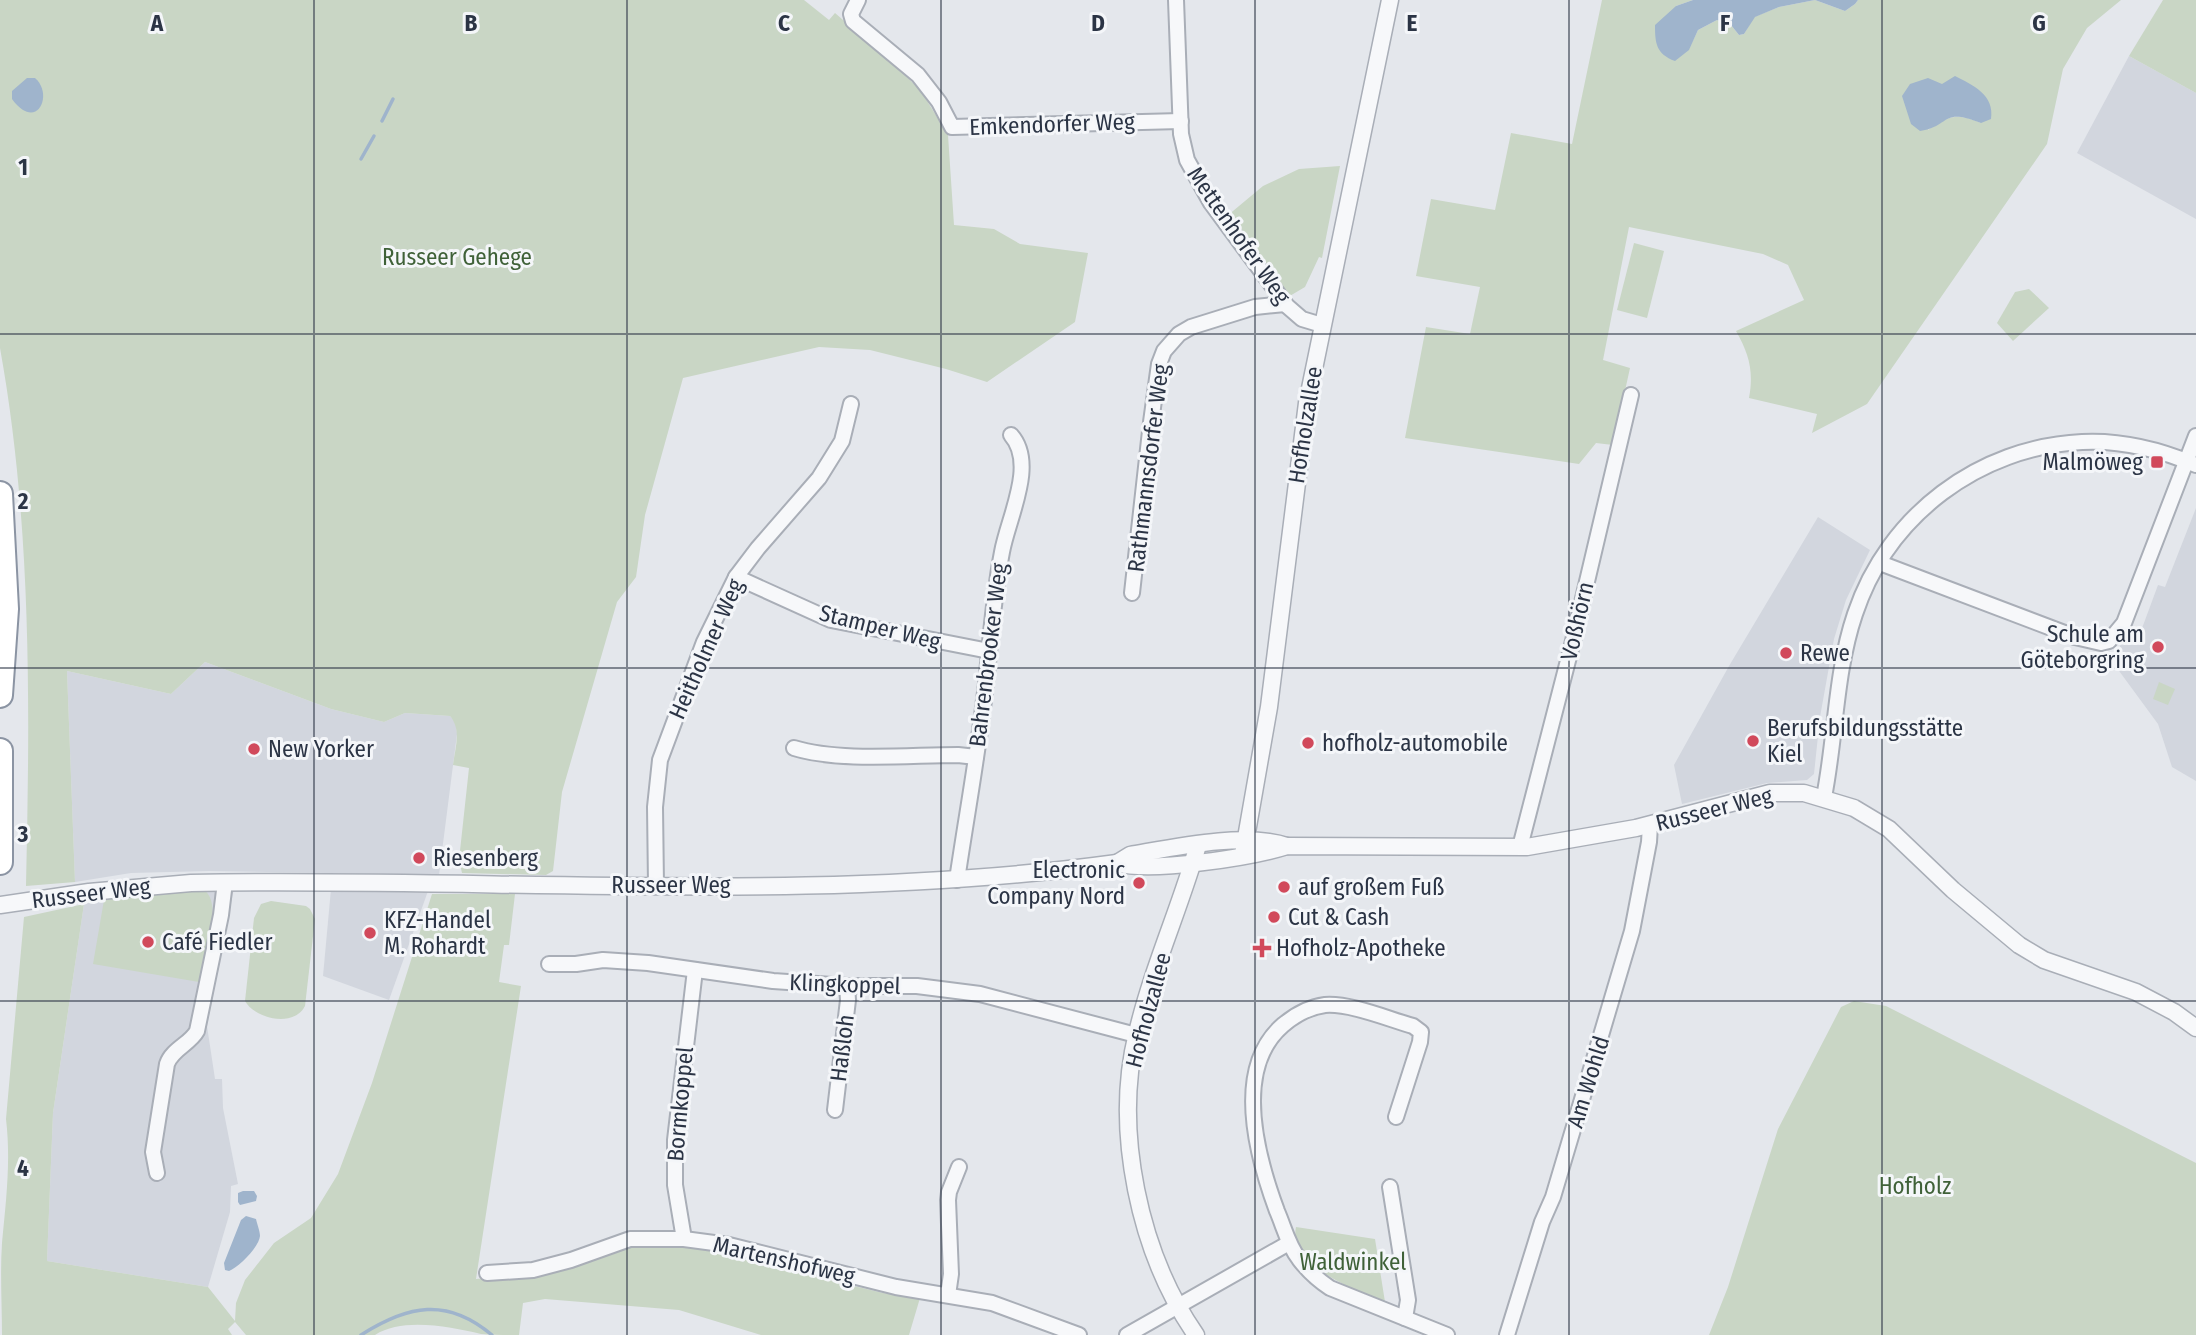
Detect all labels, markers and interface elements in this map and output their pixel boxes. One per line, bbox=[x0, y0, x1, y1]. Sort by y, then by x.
text: A bbox=[150, 9, 164, 37]
text: B bbox=[465, 9, 478, 37]
text: C bbox=[778, 9, 790, 37]
text: D bbox=[1091, 9, 1105, 37]
text: E bbox=[1407, 9, 1418, 37]
text: F bbox=[1720, 9, 1730, 37]
text: G bbox=[2032, 9, 2046, 37]
street label: Emkendorfer Weg bbox=[969, 107, 1135, 141]
text: 1 bbox=[18, 153, 28, 181]
street label: Mettenhofer Weg bbox=[1181, 161, 1297, 309]
park label: Russeer Gehege bbox=[382, 243, 532, 271]
street label: Rathmannsdorfer Weg bbox=[1121, 362, 1175, 574]
street label: Hofholzallee bbox=[1282, 364, 1328, 486]
place label: Malmöweg bbox=[2043, 448, 2143, 476]
marker: Malmöweg bbox=[2149, 454, 2165, 470]
text: 2 bbox=[17, 487, 29, 515]
street label: Bahrenbrooker Weg bbox=[963, 561, 1013, 749]
street label: Heitholmer Weg bbox=[663, 574, 749, 723]
street label: Voßhörn bbox=[1554, 579, 1600, 663]
street label: Stamper Weg bbox=[816, 598, 944, 656]
place label: Schule am Göteborgring bbox=[2021, 620, 2144, 674]
place label: Rewe bbox=[1800, 639, 1850, 667]
marker: Schule am Göteborgring bbox=[2150, 639, 2166, 655]
marker: Rewe bbox=[1778, 645, 1794, 661]
place label: Berufsbildungsstätte Kiel bbox=[1767, 714, 1963, 768]
place label: hofholz-automobile bbox=[1322, 729, 1508, 757]
marker: Berufsbildungsstätte Kiel bbox=[1745, 733, 1761, 749]
place label: New Yorker bbox=[268, 735, 374, 763]
marker: hofholz-automobile bbox=[1300, 735, 1316, 751]
marker: New Yorker bbox=[246, 741, 262, 757]
street label: Russeer Weg bbox=[1653, 781, 1775, 837]
text: 3 bbox=[17, 820, 29, 848]
place label: Riesenberg bbox=[433, 844, 538, 872]
marker: Riesenberg bbox=[411, 850, 427, 866]
place label: Electronic Company Nord bbox=[987, 856, 1125, 910]
street label: Russeer Weg bbox=[611, 871, 731, 899]
street label: Russeer Weg bbox=[30, 872, 152, 914]
place label: auf großem Fuß bbox=[1298, 873, 1444, 901]
marker: Electronic Company Nord bbox=[1131, 875, 1147, 891]
marker: auf großem Fuß bbox=[1276, 879, 1292, 895]
place label: Cut & Cash bbox=[1288, 903, 1389, 931]
place label: KFZ-Handel M. Rohardt bbox=[384, 906, 491, 960]
marker: Cut & Cash bbox=[1266, 909, 1282, 925]
marker: KFZ-Handel M. Rohardt bbox=[362, 925, 378, 941]
place label: Café Fiedler bbox=[162, 928, 272, 956]
marker: Café Fiedler bbox=[140, 934, 156, 950]
place label: Hofholz-Apotheke bbox=[1276, 934, 1446, 962]
marker: Hofholz-Apotheke bbox=[1254, 940, 1270, 956]
street label: Hofholzallee bbox=[1119, 949, 1177, 1071]
street label: Klingkoppel bbox=[789, 968, 901, 1000]
street label: Haßloh bbox=[824, 1013, 860, 1083]
street label: Am Wohld bbox=[1561, 1033, 1615, 1131]
street label: Bormkoppel bbox=[661, 1046, 699, 1162]
text: 4 bbox=[17, 1154, 29, 1182]
park label: Hofholz bbox=[1879, 1172, 1951, 1200]
street label: Martenshofweg bbox=[710, 1230, 858, 1290]
park label: Waldwinkel bbox=[1300, 1248, 1406, 1276]

